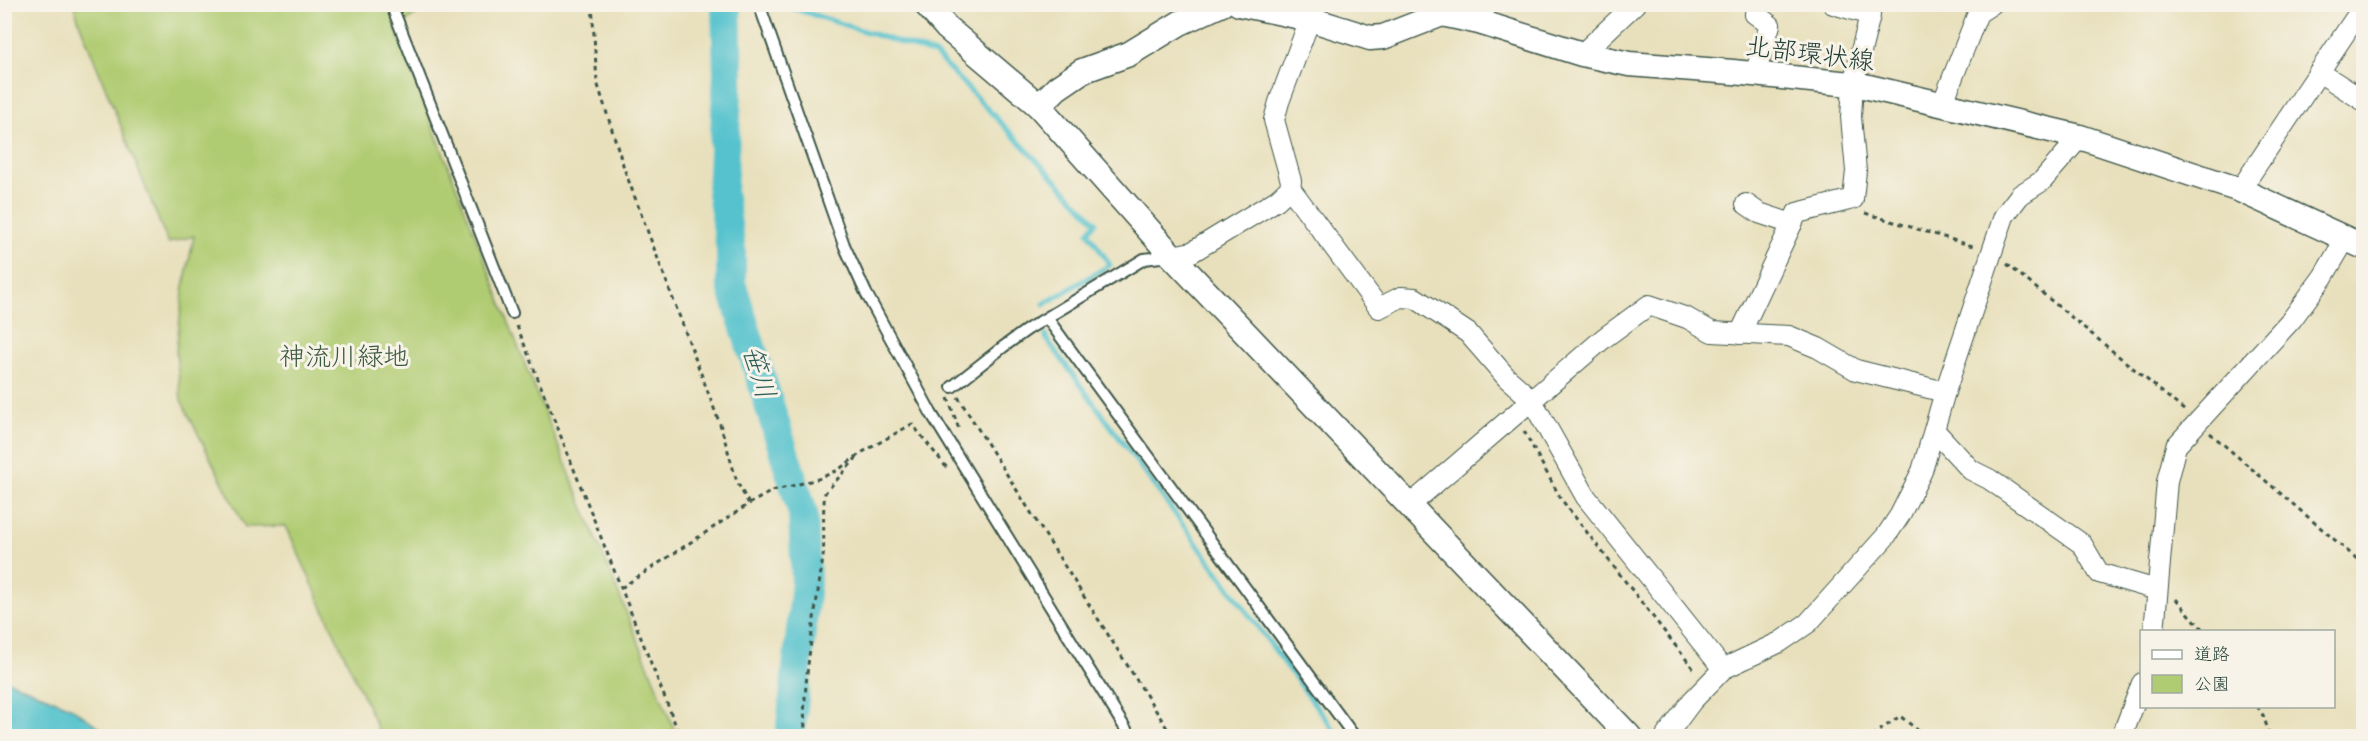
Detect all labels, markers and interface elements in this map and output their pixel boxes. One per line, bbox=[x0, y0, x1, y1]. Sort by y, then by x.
street label: 北部環状線 bbox=[1743, 29, 1876, 78]
park label: 神流川緑地 bbox=[279, 340, 409, 373]
water label: 笹川 bbox=[735, 341, 783, 403]
legend bbox=[2140, 630, 2335, 708]
text: 道路 bbox=[2194, 643, 2230, 665]
text: 公園 bbox=[2194, 673, 2230, 695]

